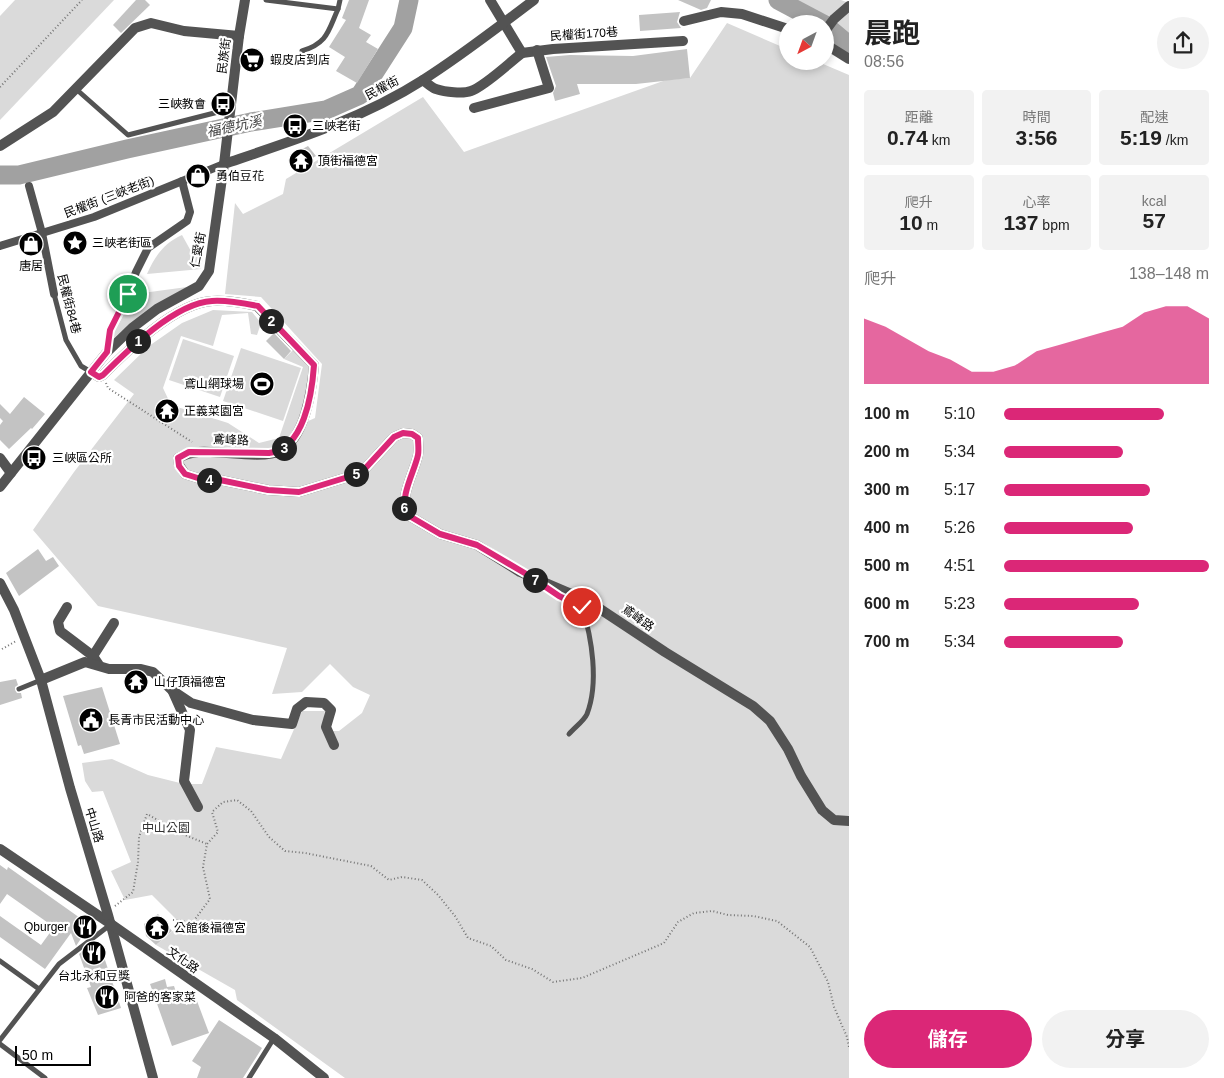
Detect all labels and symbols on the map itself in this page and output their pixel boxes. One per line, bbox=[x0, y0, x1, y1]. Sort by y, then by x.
north arrow bbox=[779, 15, 834, 70]
street label: 民權街170巷 bbox=[550, 25, 618, 43]
street label: 民族街 bbox=[215, 37, 233, 75]
supermarket icon: 蝦皮店到店 bbox=[239, 47, 265, 73]
place label: 蝦皮店到店 bbox=[270, 53, 330, 67]
street label: 民權街 bbox=[363, 73, 401, 103]
bus stop icon: 三峽教會 bbox=[210, 91, 236, 117]
place label: 三峽教會 bbox=[158, 97, 206, 111]
water label: 福德坑溪 bbox=[205, 112, 265, 140]
bus stop icon: 三峽老街 bbox=[282, 113, 308, 139]
place label: 三峽老街 bbox=[312, 119, 360, 133]
temple icon: 頂街福德宮 bbox=[288, 148, 314, 174]
place label: 頂街福德宮 bbox=[318, 154, 378, 168]
shop icon: 勇伯豆花 bbox=[185, 163, 211, 189]
place label: 勇伯豆花 bbox=[216, 169, 264, 183]
street label: 民權街 (三峽老街) bbox=[62, 173, 156, 221]
place icon: 三峽老街區 bbox=[62, 230, 88, 256]
shop icon: 唐居 bbox=[18, 231, 44, 257]
street label: 仁愛街 bbox=[188, 231, 208, 269]
place label: 三峽老街區 bbox=[92, 236, 152, 250]
place label: 唐居 bbox=[19, 259, 43, 273]
street label: 民權街84巷 bbox=[55, 273, 83, 335]
pin bbox=[107, 273, 149, 315]
pin: 2 bbox=[258, 308, 284, 334]
pin: 1 bbox=[126, 328, 150, 354]
sports icon: 鳶山網球場 bbox=[249, 371, 275, 397]
place label: 鳶山網球場 bbox=[184, 377, 244, 391]
temple icon: 正義菜園宮 bbox=[154, 398, 180, 424]
place label: 正義菜園宮 bbox=[184, 404, 244, 418]
street label: 鳶峰路 bbox=[213, 432, 249, 448]
pin: 3 bbox=[272, 436, 296, 460]
bus stop icon: 三峽區公所 bbox=[21, 445, 47, 471]
place label: 三峽區公所 bbox=[52, 451, 112, 465]
pin: 5 bbox=[344, 462, 368, 486]
pin: 4 bbox=[196, 468, 222, 492]
pin: 6 bbox=[392, 496, 416, 520]
pin: 7 bbox=[522, 568, 548, 592]
pin bbox=[561, 586, 603, 628]
street label: 鳶峰路 bbox=[619, 602, 657, 634]
temple icon: 山仔頂福德宮 bbox=[123, 669, 149, 695]
place label: 山仔頂福德宮 bbox=[154, 675, 226, 689]
public building icon: 長青市民活動中心 bbox=[78, 707, 104, 733]
place label: 長青市民活動中心 bbox=[108, 713, 204, 727]
street label: 中山路 bbox=[82, 806, 106, 844]
park label: 中山公園 bbox=[142, 821, 190, 835]
restaurant icon: Qburger bbox=[72, 914, 98, 940]
temple icon: 公館後福德宮 bbox=[144, 915, 170, 941]
place label: Qburger bbox=[24, 920, 68, 934]
place label: 公館後福德宮 bbox=[174, 921, 246, 935]
restaurant icon: 台北永和豆獎 bbox=[81, 940, 107, 966]
street label: 文化路 bbox=[164, 944, 202, 976]
place label: 台北永和豆獎 bbox=[58, 969, 130, 983]
restaurant icon: 阿爸的客家菜 bbox=[94, 984, 120, 1010]
place label: 阿爸的客家菜 bbox=[124, 990, 196, 1004]
scale bar bbox=[15, 1043, 91, 1066]

